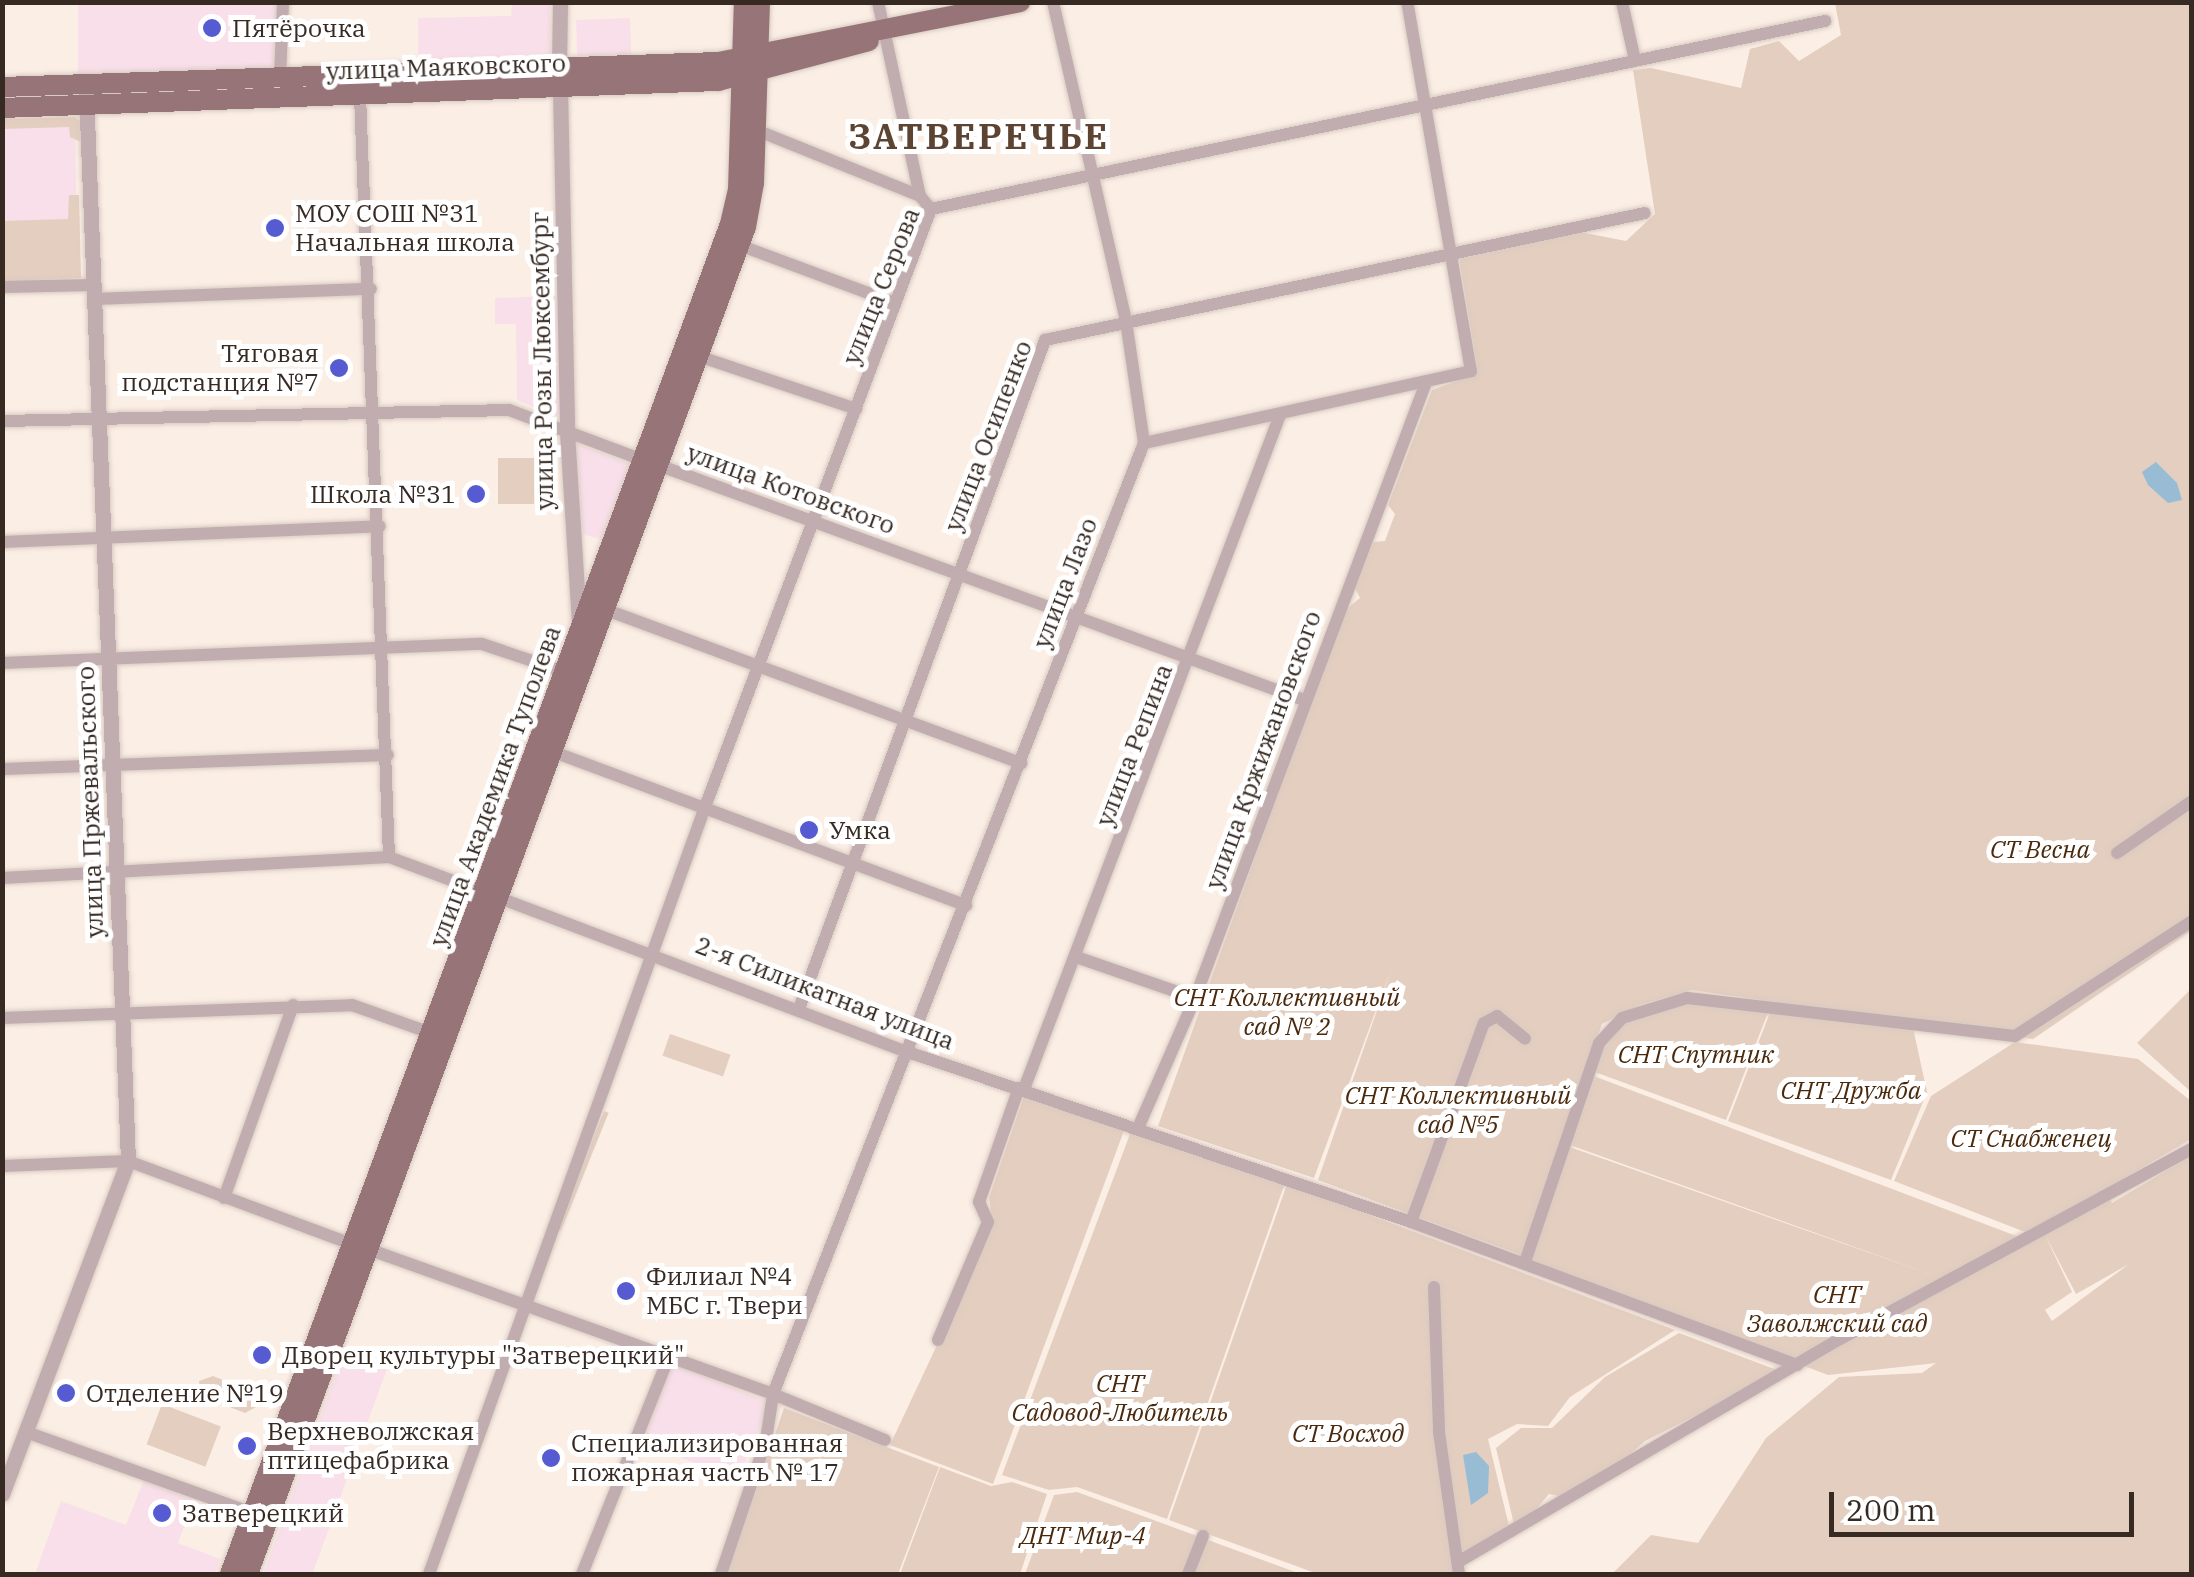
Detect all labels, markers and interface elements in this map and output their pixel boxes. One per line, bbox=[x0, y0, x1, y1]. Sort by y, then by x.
place label: Пятёрочка bbox=[232, 13, 366, 43]
marker: Пятёрочка bbox=[201, 17, 223, 39]
street label: улица Маяковского bbox=[326, 48, 566, 86]
district label: ЗАТВЕРЕЧЬЕ bbox=[848, 115, 1110, 157]
place label: МОУ СОШ №31 Начальная школа bbox=[295, 199, 515, 258]
street label: улица Серова bbox=[836, 203, 926, 369]
street label: улица Розы Люксембург bbox=[524, 212, 560, 510]
marker: МОУ СОШ №31 Начальная школа bbox=[264, 217, 286, 239]
street label: улица Осипенко bbox=[938, 336, 1038, 536]
place label: Тяговая подстанция №7 bbox=[121, 339, 319, 398]
marker: Тяговая подстанция №7 bbox=[328, 357, 350, 379]
street label: улица Котовского bbox=[683, 437, 899, 541]
place label: Школа №31 bbox=[310, 479, 456, 509]
marker: Школа №31 bbox=[465, 483, 487, 505]
street label: улица Лазо bbox=[1026, 514, 1104, 652]
street label: улица Кржижановского bbox=[1199, 607, 1327, 893]
street label: улица Академика Туполева bbox=[423, 621, 567, 951]
street label: улица Репина bbox=[1089, 660, 1179, 830]
street label: улица Пржевальского bbox=[70, 666, 110, 938]
place label: Умка bbox=[829, 815, 891, 845]
marker: Умка bbox=[798, 819, 820, 841]
park label: СТ Весна bbox=[1990, 834, 2090, 864]
street label: 2-я Силикатная улица bbox=[691, 930, 959, 1056]
park label: СНТ Коллективный сад № 2 bbox=[1174, 983, 1400, 1042]
park label: СНТ Спутник bbox=[1618, 1039, 1774, 1069]
park label: СНТ Дружба bbox=[1781, 1075, 1921, 1105]
park label: СНТ Коллективный сад №5 bbox=[1345, 1081, 1571, 1140]
park label: СТ Снабженец bbox=[1951, 1123, 2111, 1153]
place label: Филиал №4 МБС г. Твери bbox=[646, 1262, 803, 1321]
marker: Филиал №4 МБС г. Твери bbox=[615, 1280, 637, 1302]
park label: СНТ Заволжский сад bbox=[1747, 1280, 1927, 1339]
place label: Дворец культуры "Затверецкий" bbox=[282, 1340, 684, 1370]
marker: Дворец культуры "Затверецкий" bbox=[251, 1344, 273, 1366]
park label: СНТ Садовод-Любитель bbox=[1012, 1369, 1228, 1428]
place label: Отделение №19 bbox=[86, 1378, 284, 1408]
marker: Отделение №19 bbox=[55, 1382, 77, 1404]
place label: Верхневолжская птицефабрика bbox=[267, 1417, 474, 1476]
park label: СТ Восход bbox=[1292, 1418, 1404, 1448]
place label: Специализированная пожарная часть № 17 bbox=[571, 1429, 843, 1488]
marker: Верхневолжская птицефабрика bbox=[236, 1435, 258, 1457]
marker: Специализированная пожарная часть № 17 bbox=[540, 1447, 562, 1469]
scale bar bbox=[1834, 1472, 2139, 1534]
text: 200 m bbox=[1846, 1490, 1936, 1529]
place label: Затверецкий bbox=[182, 1498, 344, 1528]
marker: Затверецкий bbox=[151, 1502, 173, 1524]
park label: ДНТ Мир-4 bbox=[1020, 1520, 1146, 1550]

